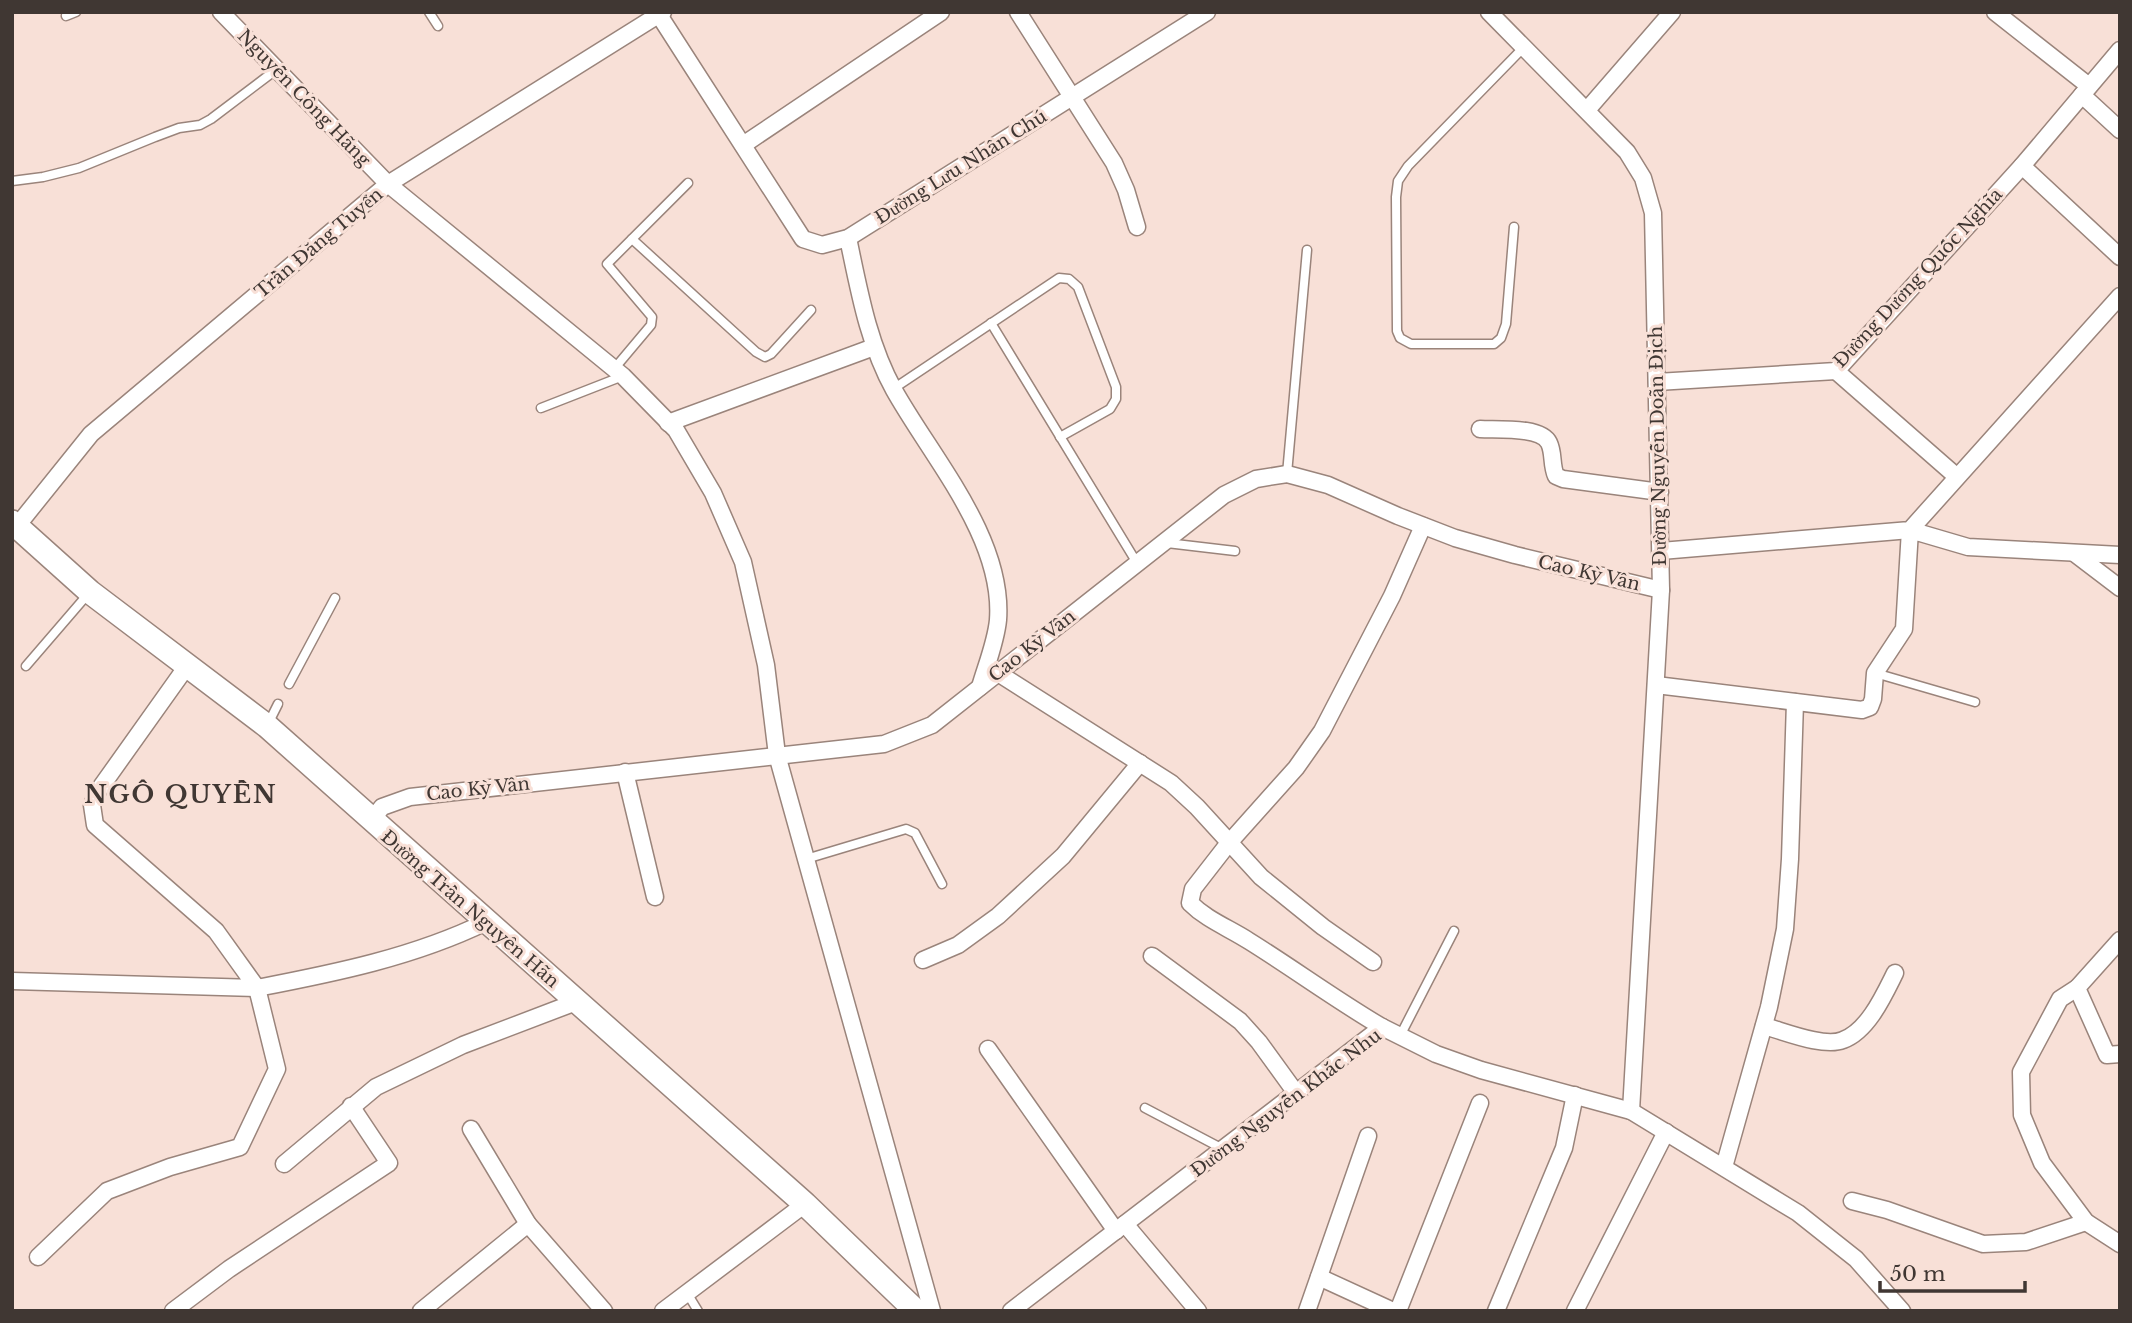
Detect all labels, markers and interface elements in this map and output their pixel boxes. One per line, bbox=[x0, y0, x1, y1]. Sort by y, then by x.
street label: Nguyễn Công Hãng bbox=[233, 25, 375, 171]
street label: Đường Lưu Nhân Chú bbox=[871, 105, 1051, 229]
street label: Trần Đăng Tuyển bbox=[251, 183, 387, 303]
street label: Đường Dương Quốc Nghĩa bbox=[1829, 184, 2007, 372]
street label: Đường Nguyễn Doãn Địch bbox=[1645, 326, 1671, 566]
street label: Cao Kỳ Vân bbox=[1536, 551, 1642, 595]
street label: Cao Kỳ Vân bbox=[984, 605, 1080, 687]
street label: Cao Kỳ Vân bbox=[425, 773, 531, 805]
district label: NGÔ QUYỀN bbox=[84, 779, 278, 809]
street label: Đường Trần Nguyên Hãn bbox=[377, 826, 563, 992]
street label: Đường Nguyễn Khắc Nhu bbox=[1186, 1024, 1386, 1182]
scale bar bbox=[1880, 1250, 2025, 1294]
text: 50 m bbox=[1890, 1261, 1946, 1287]

